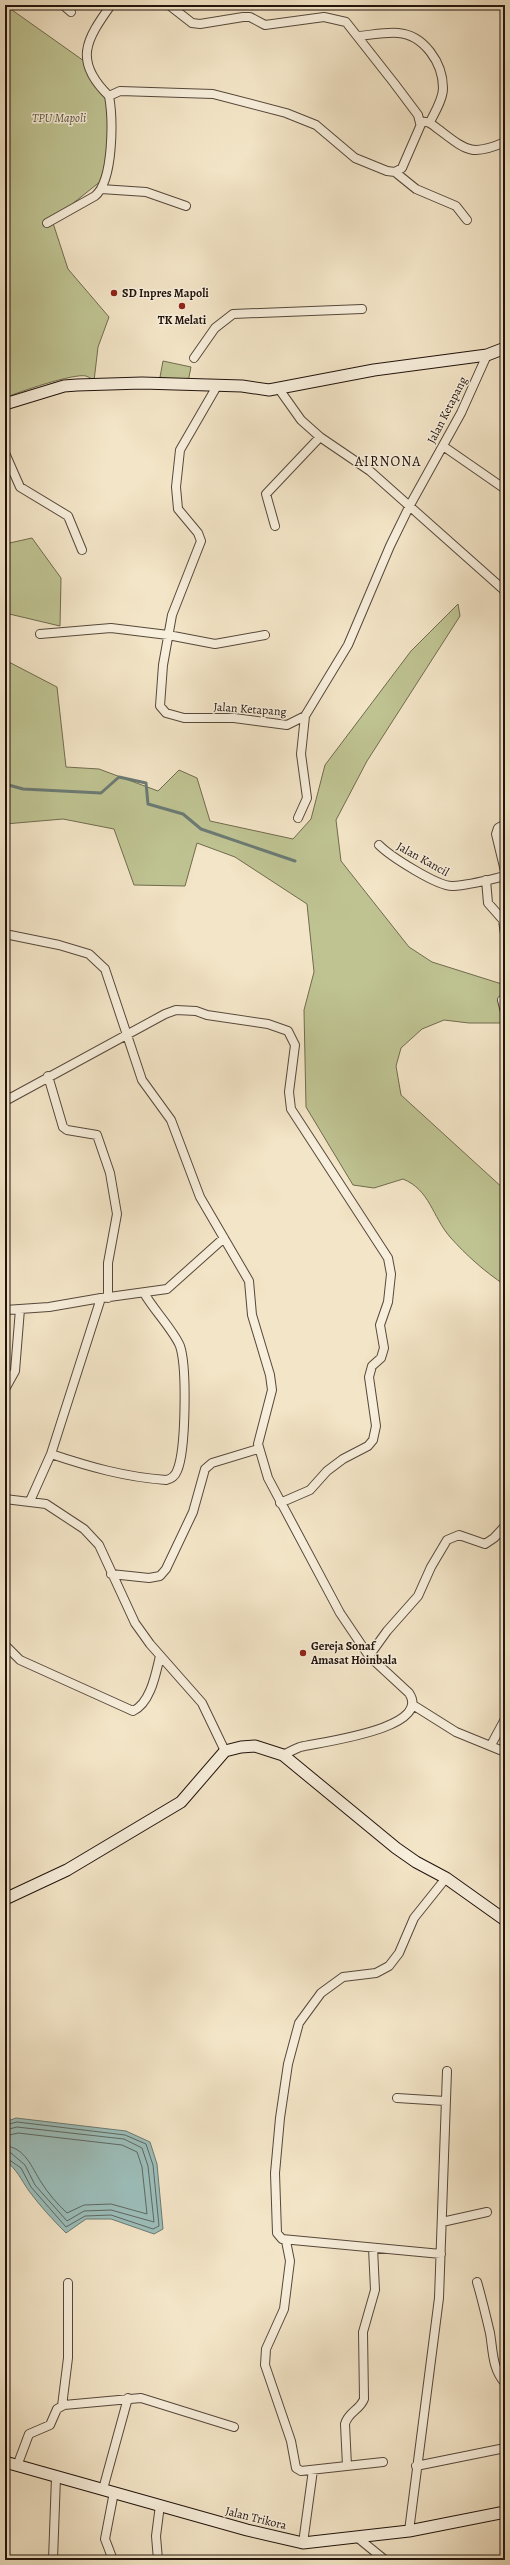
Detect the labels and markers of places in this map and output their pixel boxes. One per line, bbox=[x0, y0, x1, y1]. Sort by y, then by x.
place label: SD Inpres Mapoli bbox=[122, 285, 209, 301]
marker: SD Inpres Mapoli bbox=[109, 288, 119, 298]
marker: TK Melati bbox=[177, 301, 187, 311]
place label: TK Melati bbox=[158, 312, 207, 328]
place label: Gereja Sonaf Amasat Hoinbala bbox=[310, 1638, 397, 1668]
marker: Gereja Sonaf Amasat Hoinbala bbox=[298, 1648, 308, 1658]

